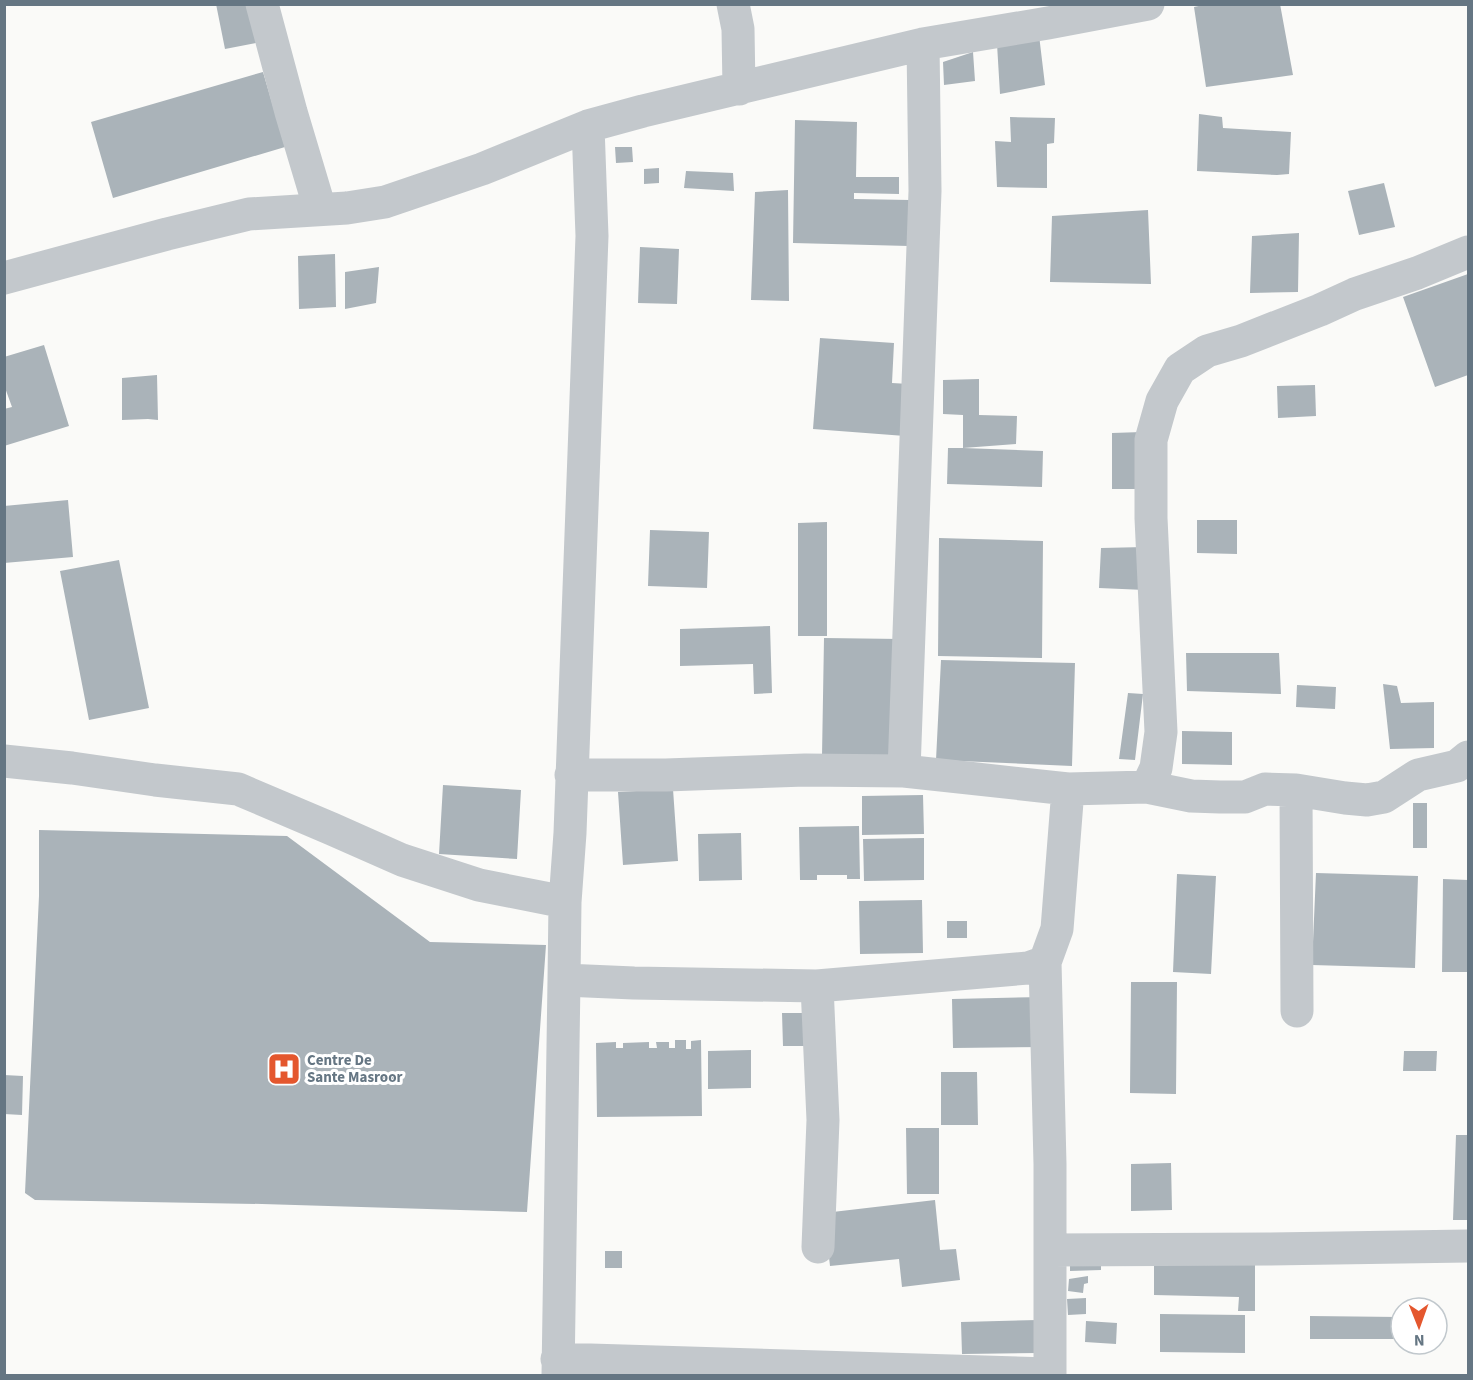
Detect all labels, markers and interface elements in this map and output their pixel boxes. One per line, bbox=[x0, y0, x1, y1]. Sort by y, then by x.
place label: Centre De Sante Masroor bbox=[307, 1050, 403, 1088]
hospital icon: Centre De Sante Masroor bbox=[266, 1051, 302, 1087]
north arrow bbox=[1389, 1296, 1449, 1356]
text: N bbox=[1414, 1329, 1425, 1351]

